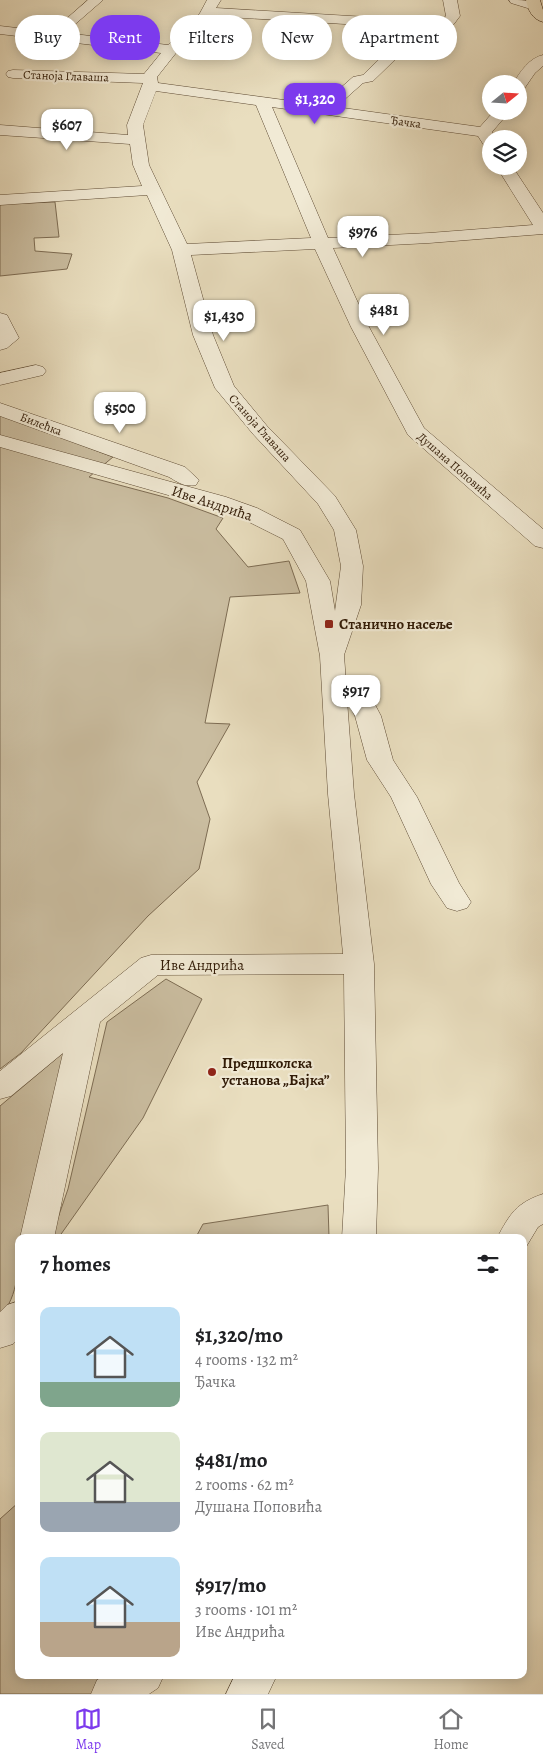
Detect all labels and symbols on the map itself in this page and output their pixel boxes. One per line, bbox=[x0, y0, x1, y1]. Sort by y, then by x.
street label: Станоја Главаша bbox=[23, 67, 110, 86]
north arrow bbox=[482, 75, 528, 120]
pin: $1,320 bbox=[274, 82, 356, 125]
pin: $607 bbox=[37, 108, 97, 151]
street label: Ђачка bbox=[390, 112, 423, 132]
pin: $976 bbox=[333, 216, 393, 258]
pin: $481 bbox=[354, 294, 414, 336]
pin: $1,430 bbox=[183, 300, 265, 342]
street label: Станоја Главаша bbox=[225, 391, 295, 466]
pin: $500 bbox=[90, 392, 150, 434]
street label: Билећка bbox=[18, 409, 65, 439]
street label: Душана Поповића bbox=[414, 429, 497, 504]
street label: Иве Андрића bbox=[169, 480, 255, 526]
place label: Станично насеље bbox=[339, 614, 453, 634]
marker: Станично насеље bbox=[323, 618, 335, 630]
pin: $917 bbox=[326, 674, 386, 717]
street label: Иве Андрића bbox=[160, 955, 244, 975]
place label: Предшколска установа „Бајка” bbox=[221, 1053, 330, 1090]
marker: Предшколска установа „Бајка” bbox=[206, 1066, 218, 1078]

